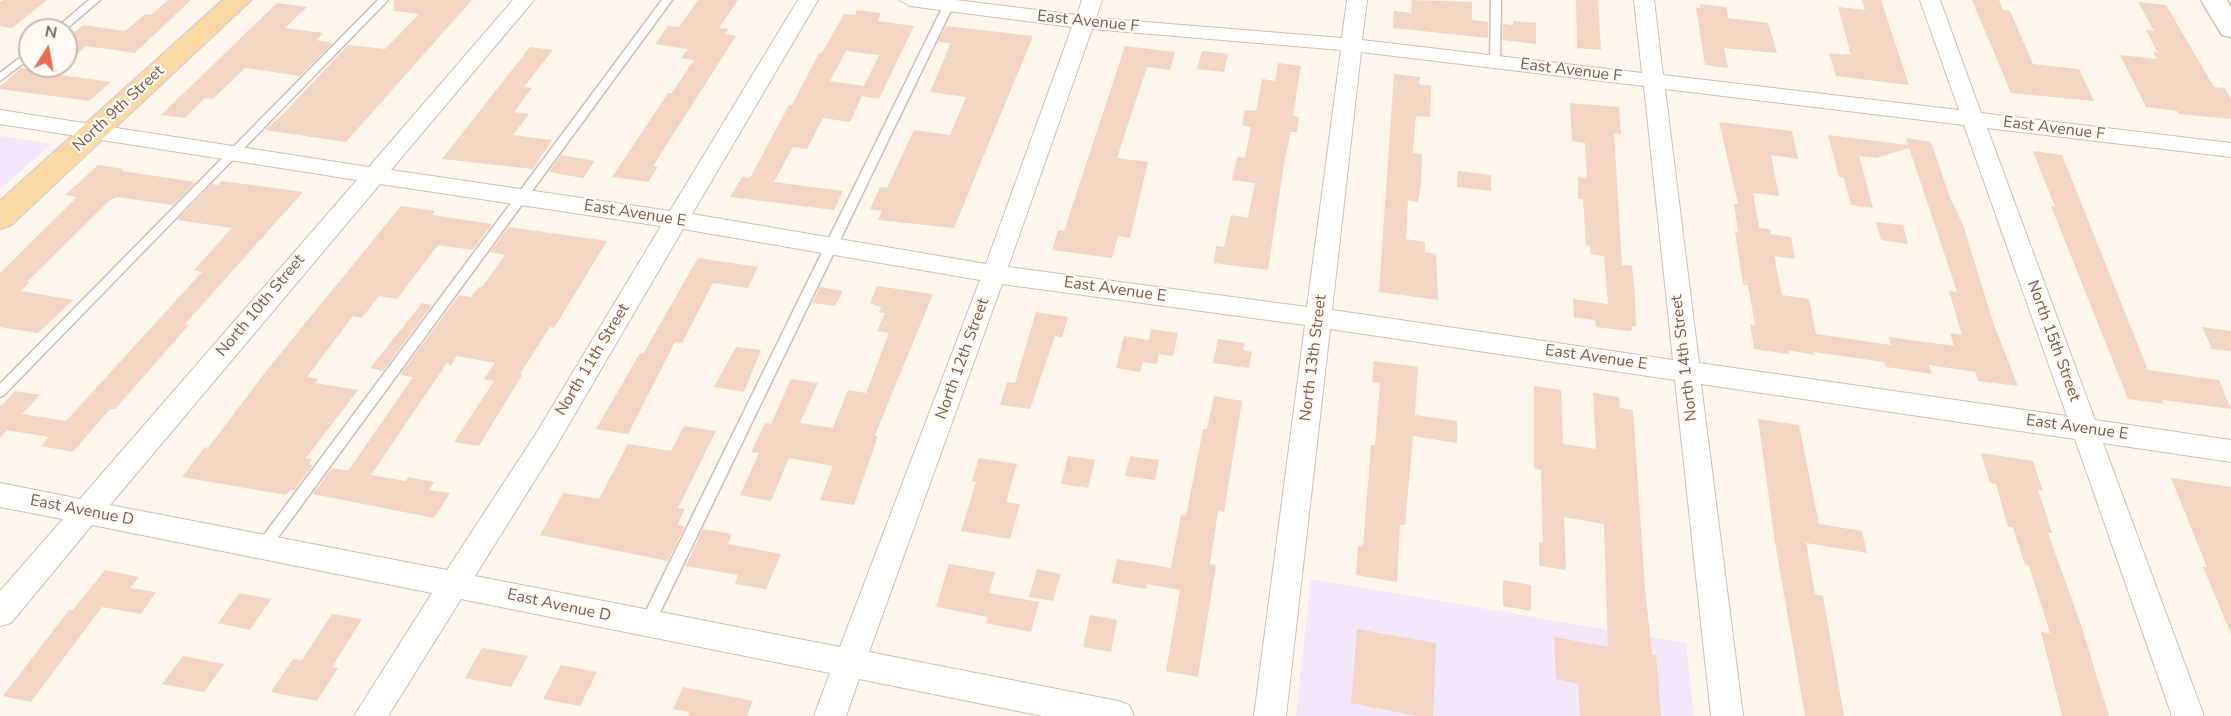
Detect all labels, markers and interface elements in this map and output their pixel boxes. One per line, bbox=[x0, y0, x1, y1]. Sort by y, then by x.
street label: East Avenue F bbox=[1036, 7, 1140, 37]
north arrow bbox=[18, 18, 78, 78]
text: N bbox=[43, 20, 59, 44]
street label: East Avenue F bbox=[1519, 55, 1623, 87]
street label: North 9th Street bbox=[69, 62, 169, 156]
street label: East Avenue F bbox=[2002, 113, 2106, 145]
street label: East Avenue E bbox=[583, 196, 687, 232]
street label: North 10th Street bbox=[213, 251, 309, 361]
street label: East Avenue E bbox=[1063, 273, 1167, 307]
street label: North 15th Street bbox=[2022, 278, 2084, 404]
street label: North 13th Street bbox=[1297, 294, 1331, 422]
street label: North 14th Street bbox=[1668, 294, 1702, 422]
street label: North 12th Street bbox=[932, 296, 994, 422]
street label: North 11th Street bbox=[552, 300, 634, 420]
street label: East Avenue E bbox=[1544, 341, 1648, 375]
street label: East Avenue E bbox=[2025, 411, 2129, 445]
street label: East Avenue D bbox=[28, 492, 136, 530]
street label: East Avenue D bbox=[505, 586, 613, 626]

